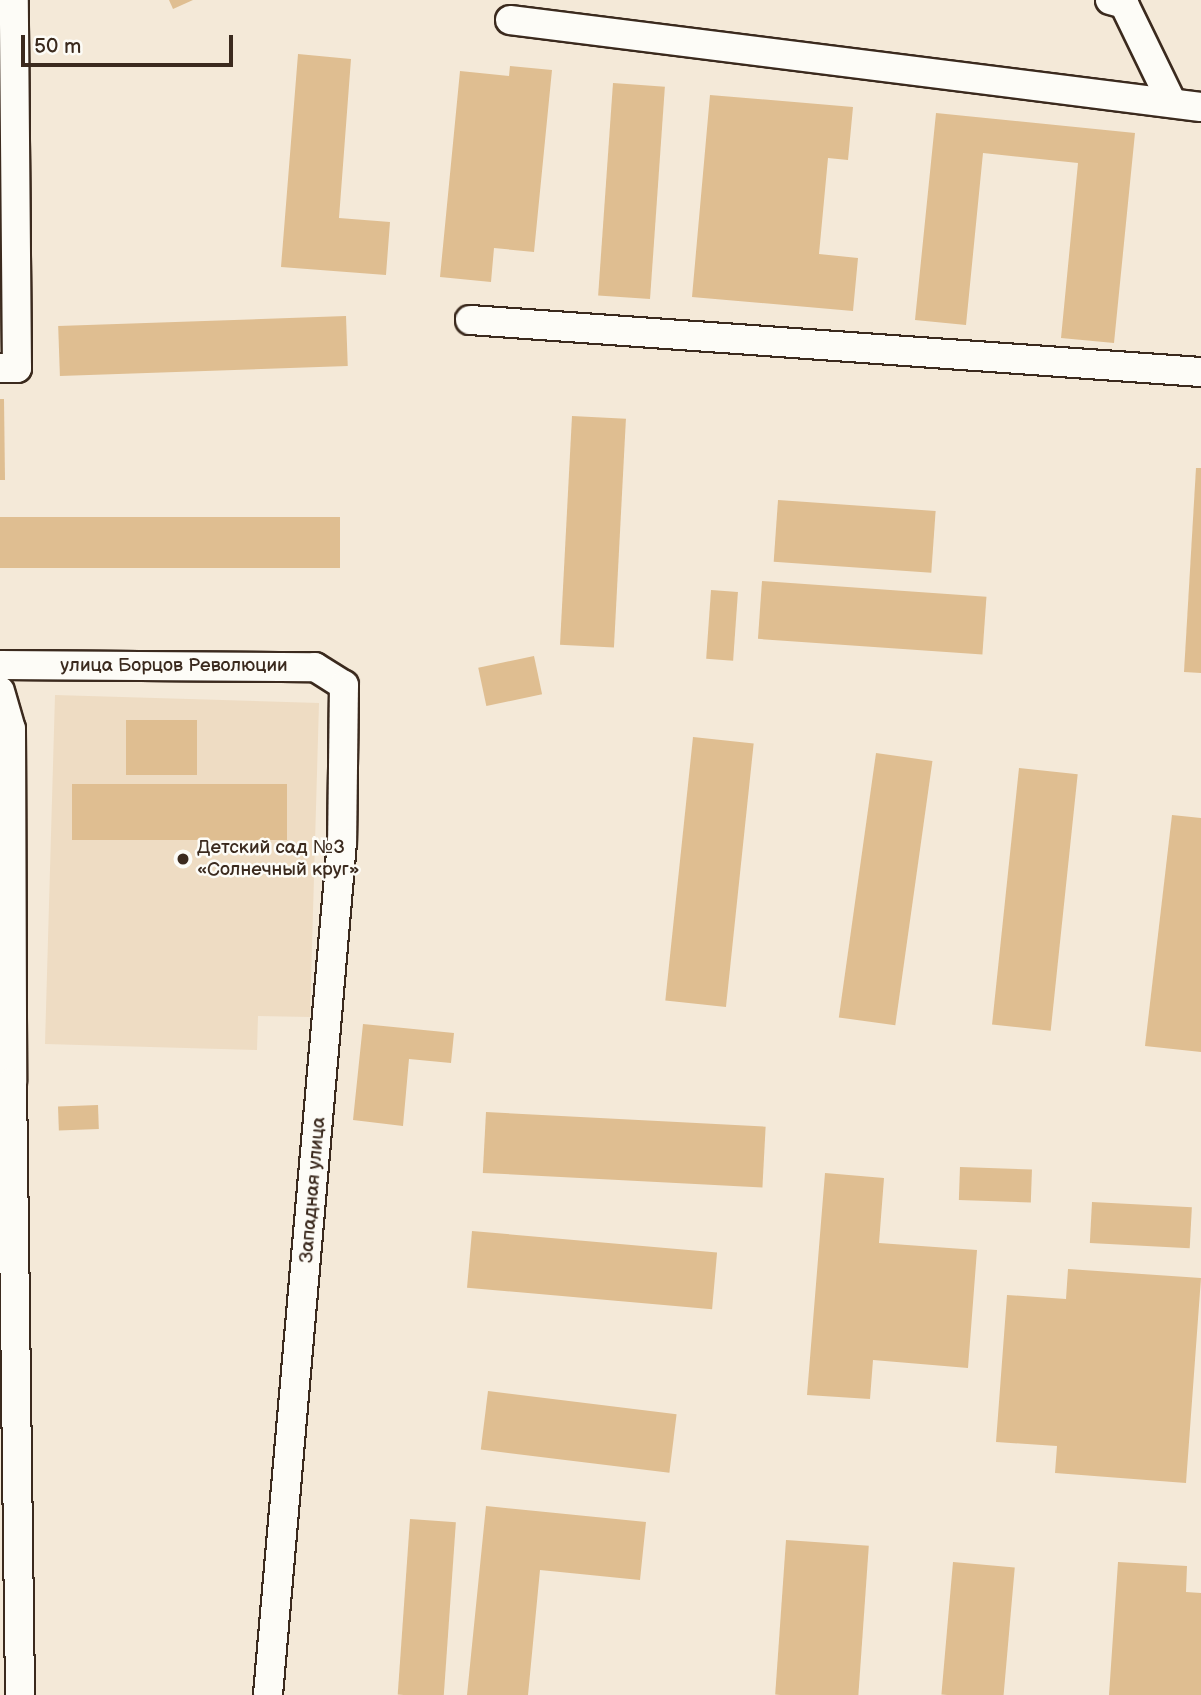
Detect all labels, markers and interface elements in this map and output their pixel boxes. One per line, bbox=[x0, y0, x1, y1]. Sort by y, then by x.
scale bar bbox=[24, 21, 236, 65]
text: 50 m bbox=[34, 34, 81, 59]
street label: улица Борцов Революции bbox=[60, 655, 288, 677]
place label: Детский сад №3 «Солнечный круг» bbox=[197, 837, 360, 881]
marker: Детский сад №3 «Солнечный круг» bbox=[175, 851, 191, 867]
street label: Западная улица bbox=[295, 1116, 331, 1264]

